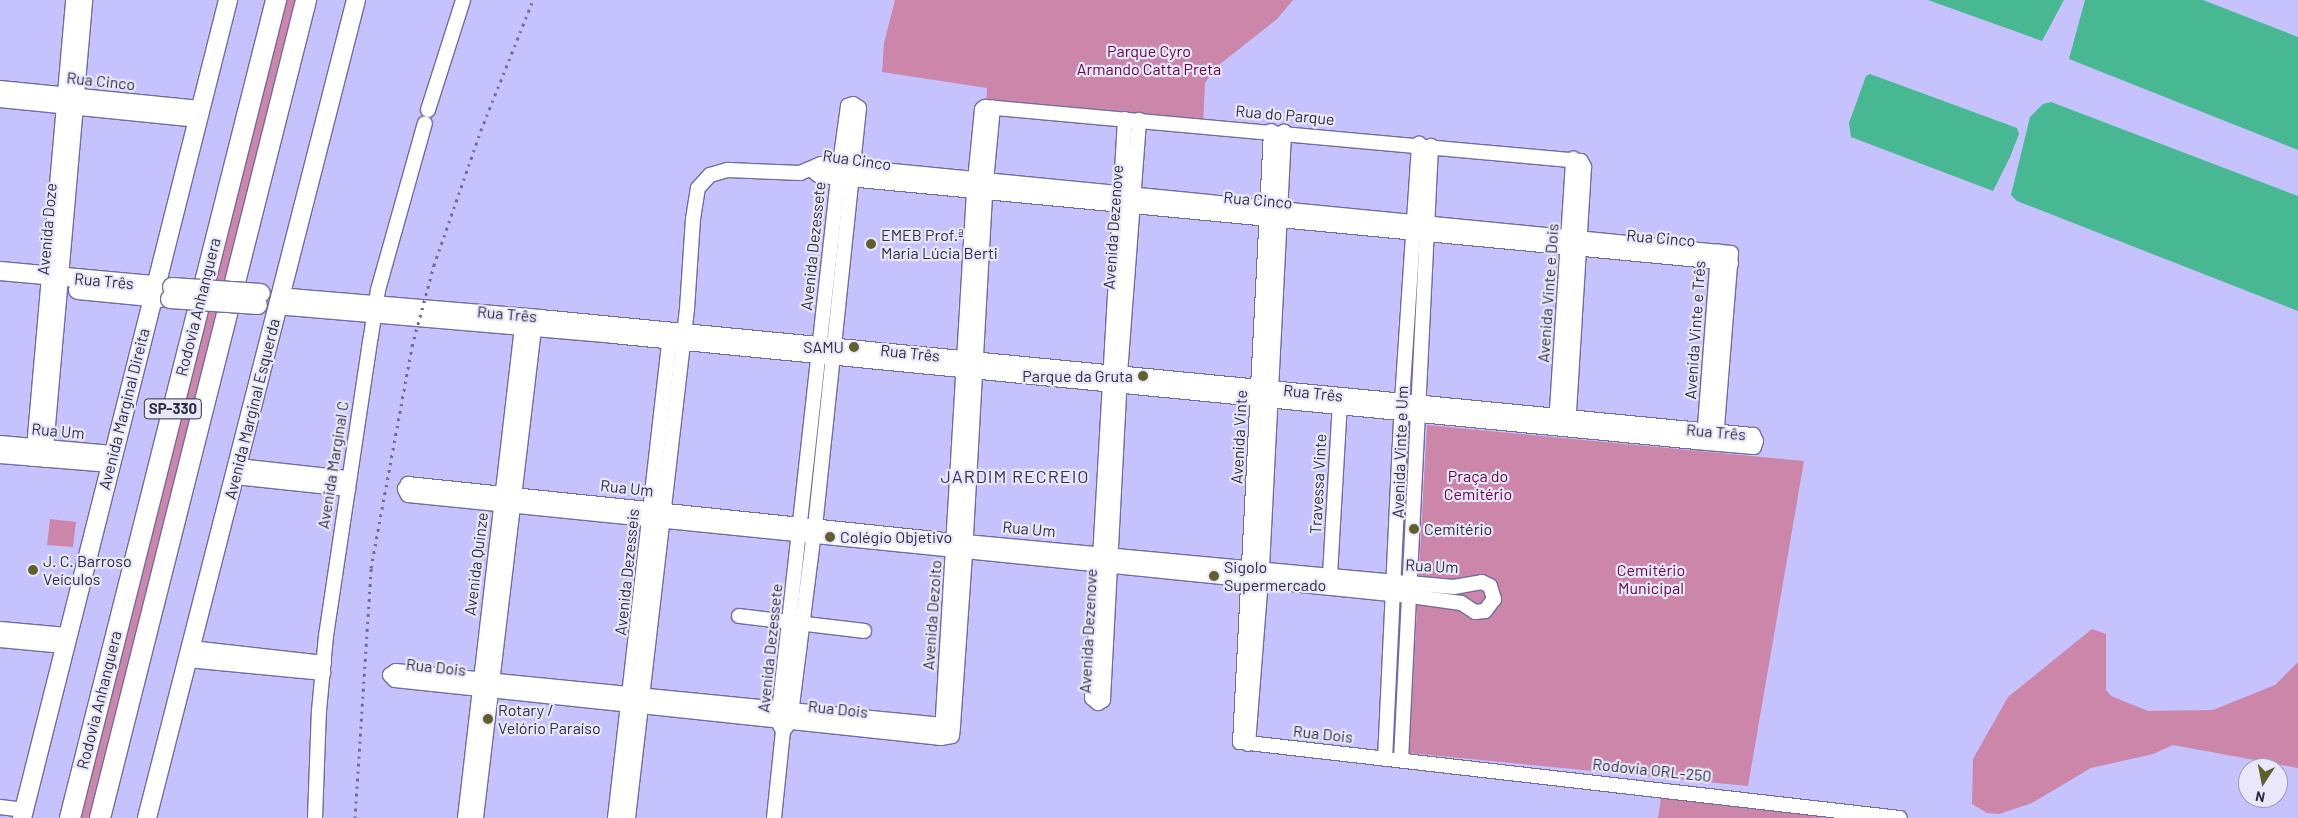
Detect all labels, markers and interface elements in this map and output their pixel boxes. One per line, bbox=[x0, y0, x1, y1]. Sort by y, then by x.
park label: Parque Cyro Armando Catta Preta bbox=[1077, 41, 1221, 79]
street label: Rua Cinco bbox=[66, 68, 136, 94]
street label: Rua do Parque bbox=[1235, 101, 1335, 129]
street label: Rua Cinco bbox=[821, 146, 893, 174]
street label: Avenida Dezenove bbox=[1099, 164, 1127, 290]
street label: Avenida Dezessete bbox=[797, 181, 829, 311]
street label: Avenida Doze bbox=[33, 182, 61, 276]
street label: Rua Cinco bbox=[1223, 187, 1293, 213]
street label: Avenida Vinte e Dois bbox=[1534, 223, 1562, 363]
place label: EMEB Prof.ª Maria Lúcia Berti bbox=[881, 225, 998, 263]
street label: Rua Cinco bbox=[1626, 225, 1696, 251]
street label: Rodovia Anhanguera bbox=[172, 236, 224, 378]
marker: EMEB Prof.ª Maria Lúcia Berti bbox=[865, 238, 877, 250]
street label: Avenida Vinte e Três bbox=[1681, 260, 1709, 400]
street label: Rua Três bbox=[73, 269, 135, 293]
street label: Rua Três bbox=[476, 302, 538, 326]
street label: Avenida Marginal Esquerda bbox=[220, 317, 284, 501]
street label: Avenida Marginal Direita bbox=[95, 326, 153, 492]
place label: SAMU bbox=[803, 337, 844, 357]
street label: Rua Três bbox=[879, 340, 941, 366]
marker: SAMU bbox=[848, 341, 860, 353]
place label: Parque da Gruta bbox=[1022, 366, 1133, 386]
marker: Parque da Gruta bbox=[1137, 370, 1149, 382]
street label: Rua Três bbox=[1282, 380, 1344, 406]
street label: Avenida Vinte e Um bbox=[1388, 385, 1412, 519]
street label: Avenida Vinte bbox=[1227, 389, 1251, 485]
road number: SP-330 bbox=[143, 396, 203, 422]
street label: Avenida Marginal C bbox=[313, 400, 353, 530]
street label: Rua Um bbox=[31, 419, 85, 443]
street label: Rua Três bbox=[1685, 420, 1747, 444]
street label: Travessa Vinte bbox=[1306, 433, 1330, 535]
district label: JARDIM RECREIO bbox=[939, 465, 1091, 487]
park label: Praça do Cemitério bbox=[1444, 466, 1512, 504]
street label: Rua Um bbox=[599, 476, 655, 500]
street label: Avenida Dezesseis bbox=[611, 508, 643, 636]
street label: Avenida Quinze bbox=[460, 511, 492, 617]
street label: Rua Um bbox=[1002, 517, 1056, 541]
place label: Cemitério bbox=[1424, 519, 1492, 539]
marker: Cemitério bbox=[1408, 523, 1420, 535]
place label: Colégio Objetivo bbox=[840, 527, 952, 547]
marker: Colégio Objetivo bbox=[824, 531, 836, 543]
place label: J. C. Barroso Veículos bbox=[43, 551, 132, 589]
street label: Rua Um bbox=[1405, 555, 1459, 577]
place label: Sigolo Supermercado bbox=[1224, 557, 1326, 595]
street label: Avenida Dezoito bbox=[919, 559, 945, 671]
park label: Cemitério Municipal bbox=[1617, 560, 1685, 598]
marker: J. C. Barroso Veículos bbox=[27, 564, 39, 576]
street label: Avenida Dezenove bbox=[1075, 568, 1101, 694]
marker: Sigolo Supermercado bbox=[1208, 570, 1220, 582]
street label: Avenida Dezessete bbox=[754, 583, 786, 713]
street label: Rodovia Anhanguera bbox=[73, 629, 125, 771]
street label: Rua Dois bbox=[405, 654, 467, 680]
street label: Rua Dois bbox=[807, 696, 869, 722]
place label: Rotary / Velório Paraíso bbox=[498, 700, 601, 738]
marker: Rotary / Velório Paraíso bbox=[482, 713, 494, 725]
street label: Rua Dois bbox=[1292, 721, 1354, 747]
street label: Rodovia ORL-250 bbox=[1592, 754, 1712, 786]
north arrow bbox=[2238, 758, 2288, 808]
text: N bbox=[2254, 788, 2266, 806]

